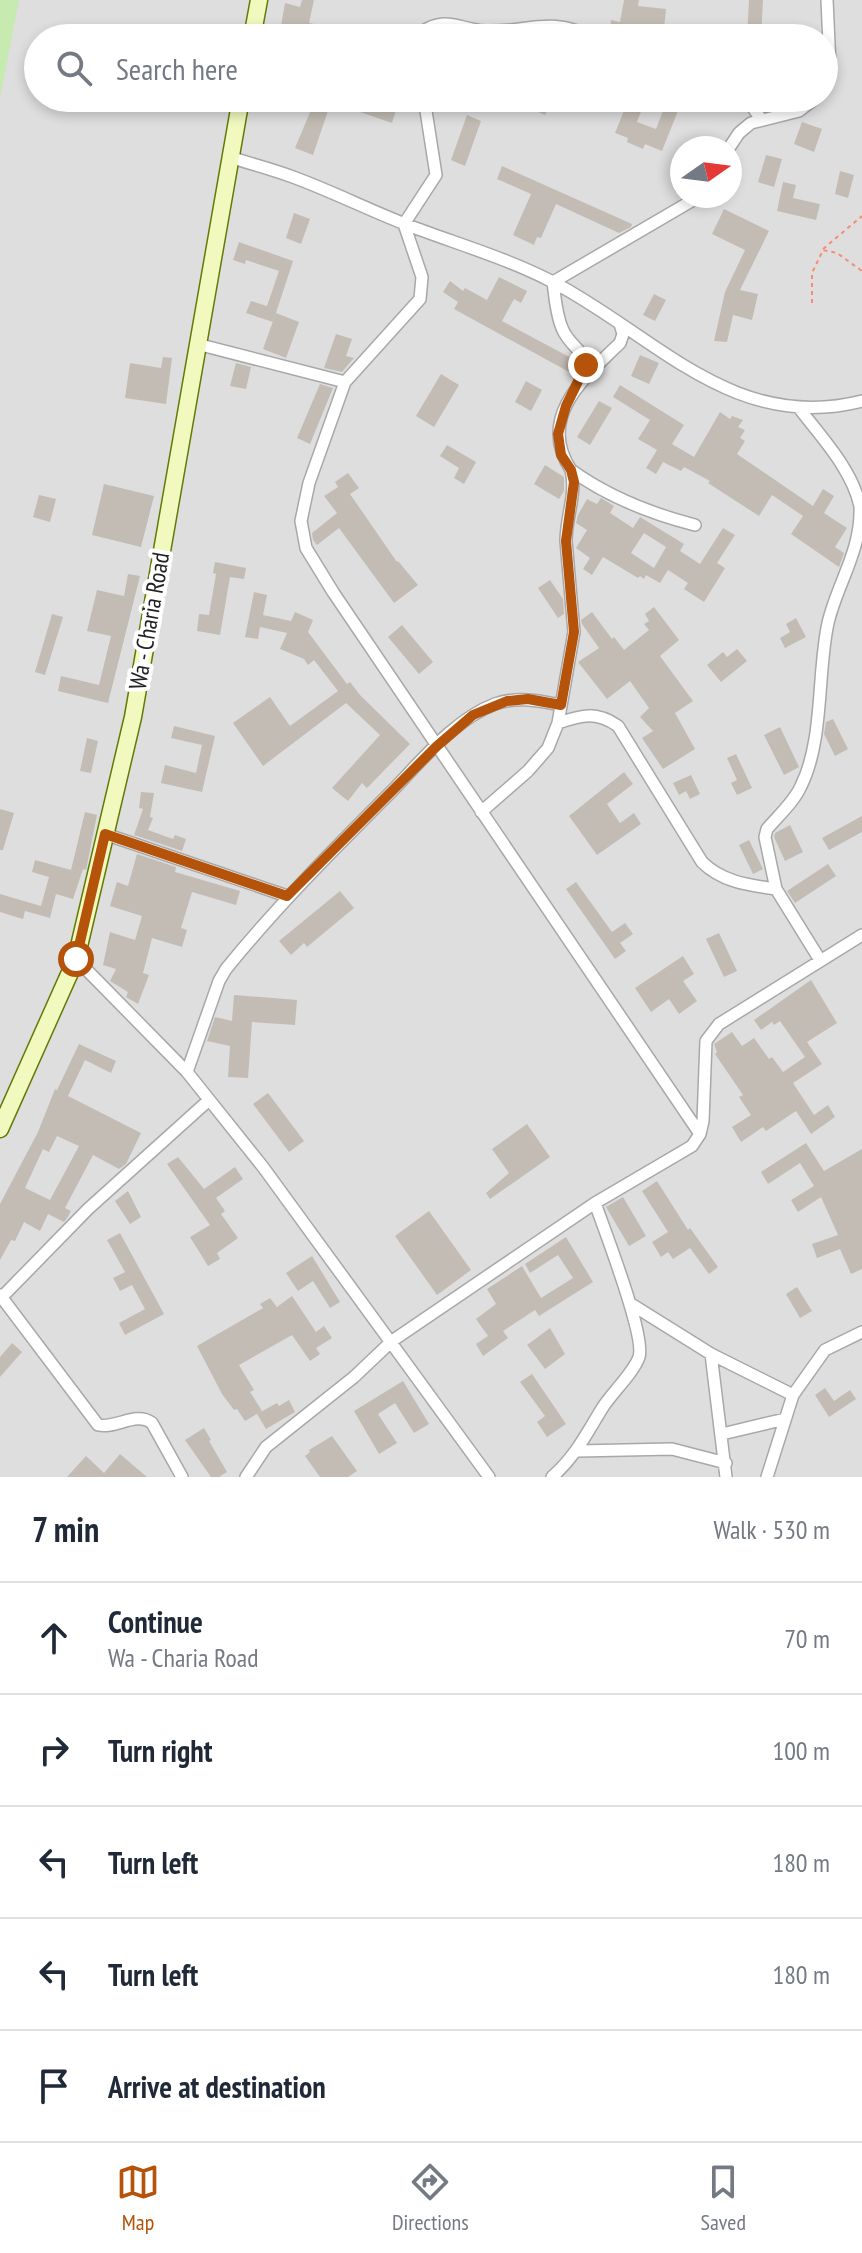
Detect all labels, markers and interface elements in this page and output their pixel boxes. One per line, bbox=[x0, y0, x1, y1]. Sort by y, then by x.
search box bbox=[24, 24, 838, 112]
icon: search bbox=[52, 46, 96, 90]
text: Search here bbox=[116, 49, 238, 88]
north arrow bbox=[670, 136, 742, 208]
route end bbox=[568, 347, 604, 383]
street label: Wa - Charia Road bbox=[122, 550, 176, 692]
route start bbox=[58, 941, 94, 977]
text: 7 min bbox=[32, 1507, 99, 1551]
text: Walk · 530 m bbox=[713, 1513, 830, 1546]
text: Continue bbox=[108, 1602, 203, 1641]
icon: ahead bbox=[32, 1616, 76, 1660]
text: 70 m bbox=[784, 1622, 830, 1655]
text: Wa - Charia Road bbox=[108, 1641, 258, 1674]
icon: right bbox=[32, 1728, 76, 1772]
text: Turn right bbox=[108, 1731, 212, 1770]
text: 100 m bbox=[772, 1734, 830, 1767]
icon: left bbox=[32, 1840, 76, 1884]
text: Turn left bbox=[108, 1843, 198, 1882]
text: 180 m bbox=[772, 1846, 830, 1879]
icon: left bbox=[32, 1952, 76, 1996]
text: Turn left bbox=[108, 1955, 198, 1994]
text: 180 m bbox=[772, 1958, 830, 1991]
icon: arrive bbox=[32, 2064, 76, 2108]
text: Arrive at destination bbox=[108, 2067, 326, 2106]
tab: Map bbox=[116, 2160, 160, 2236]
tab: Directions bbox=[392, 2160, 469, 2236]
tab: Saved bbox=[701, 2160, 746, 2236]

